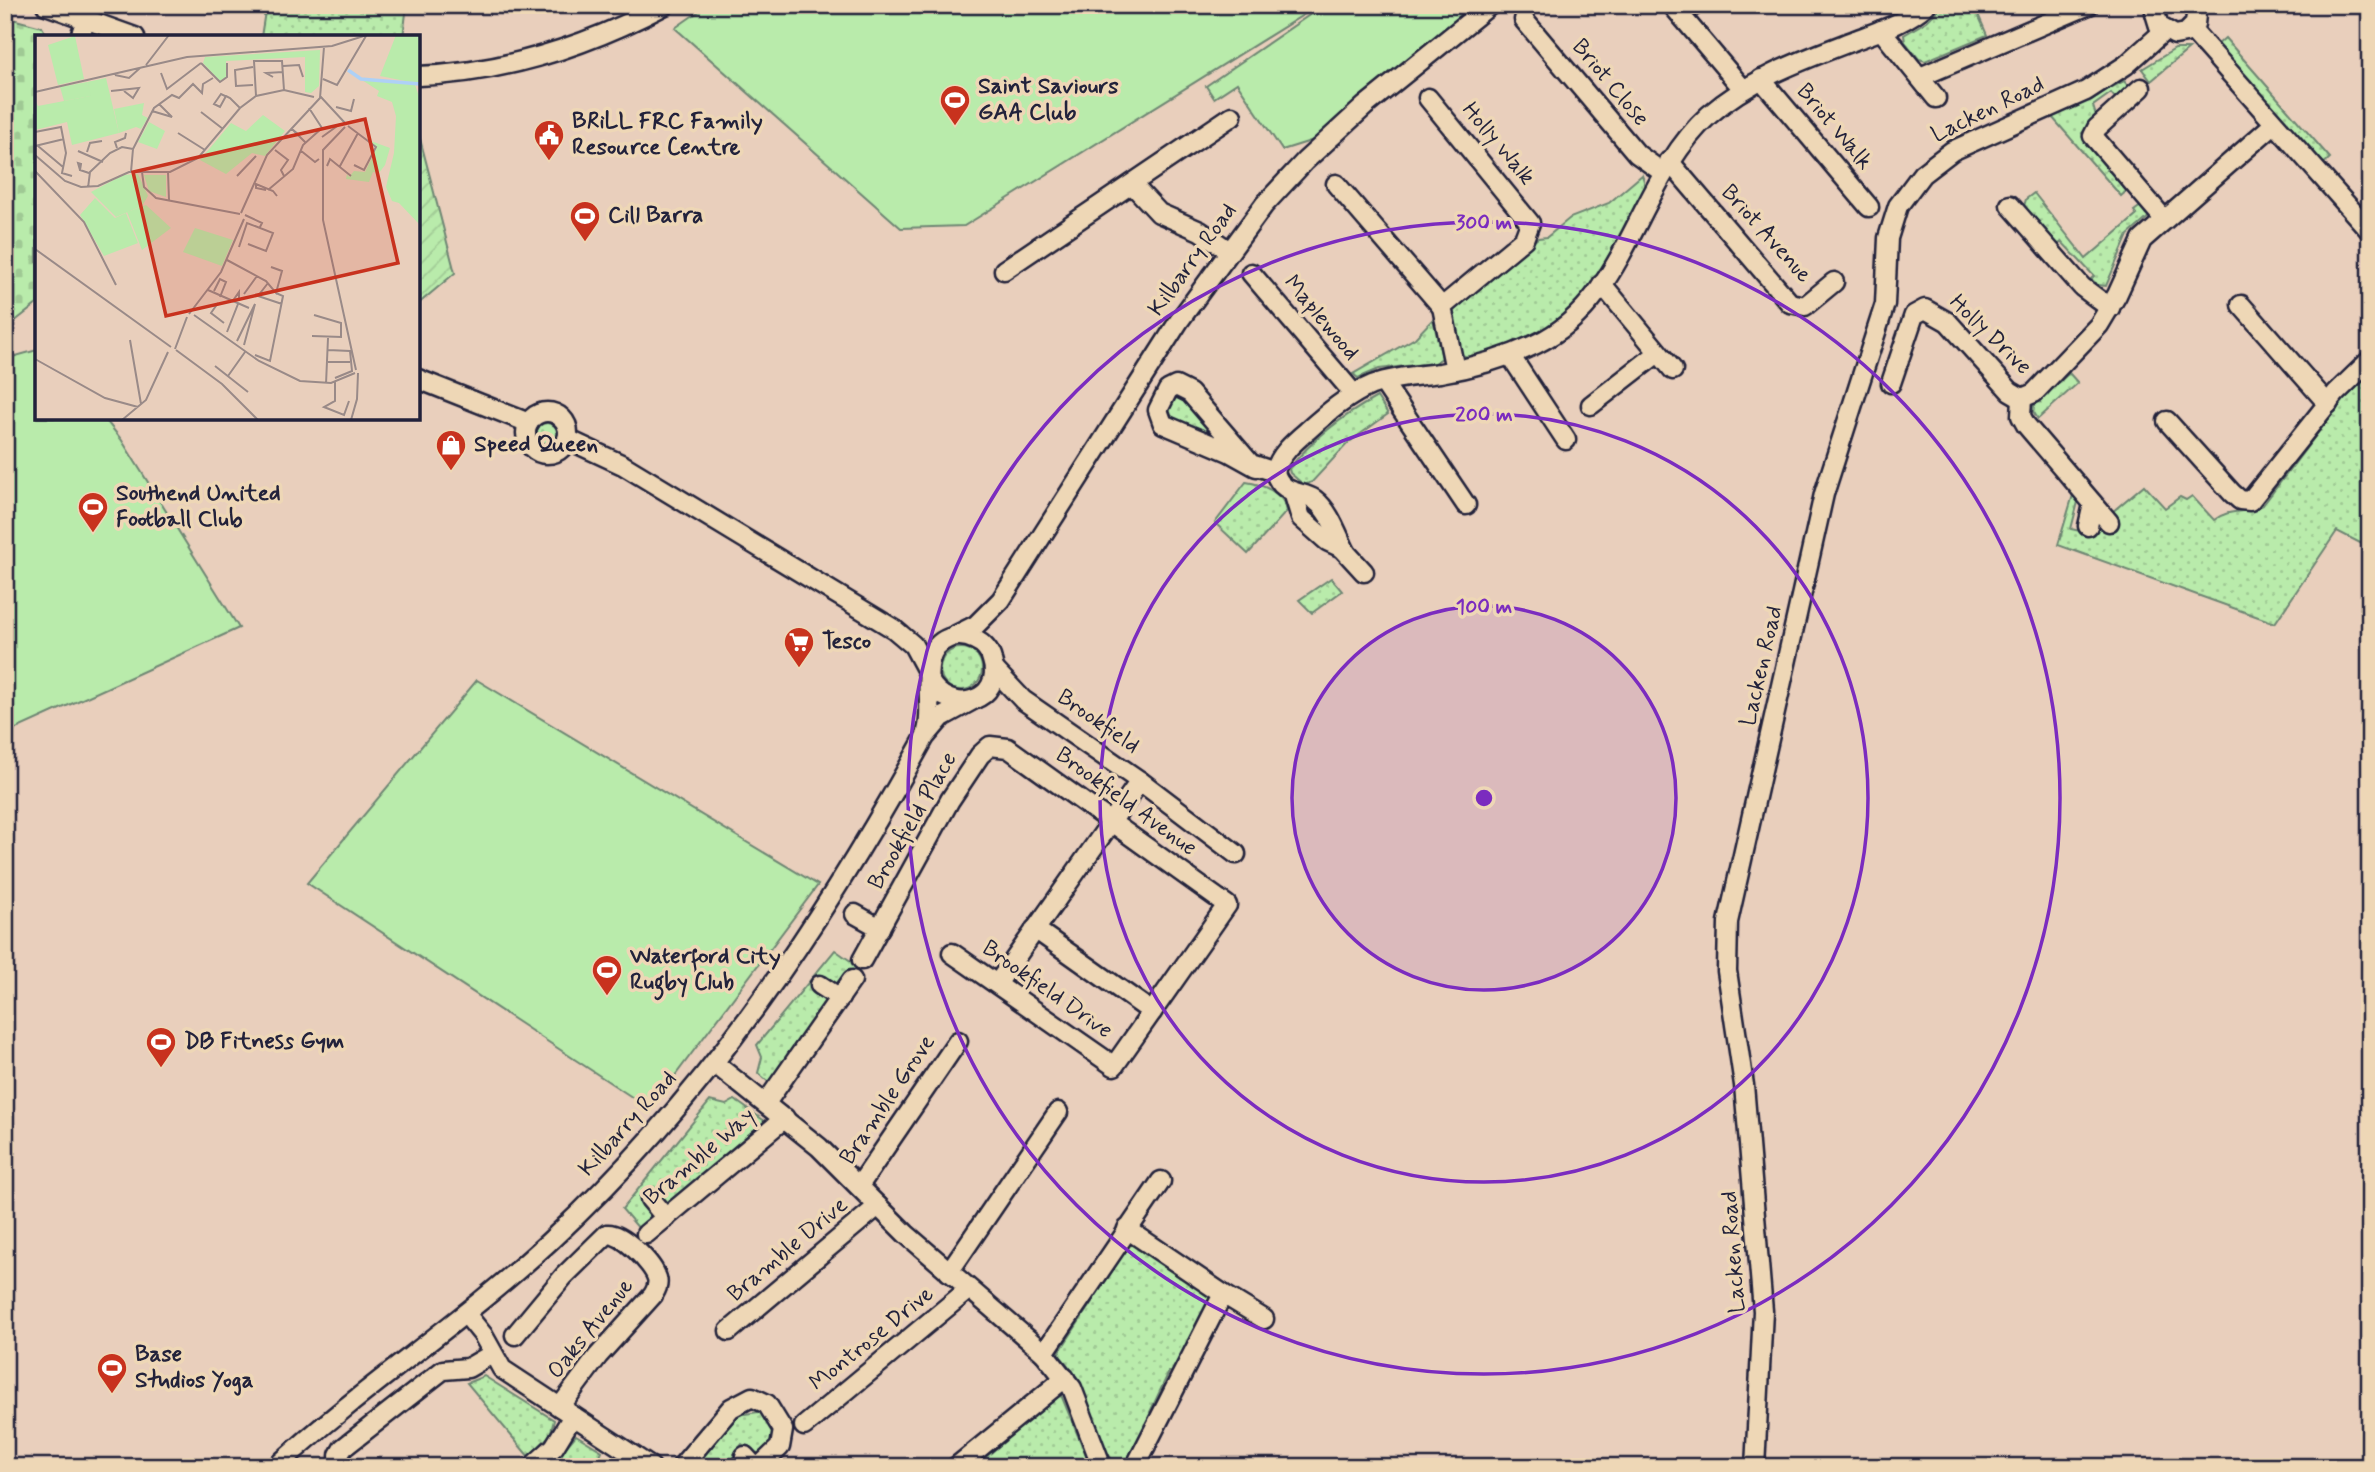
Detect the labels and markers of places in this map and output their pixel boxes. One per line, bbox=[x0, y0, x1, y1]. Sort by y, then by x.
place label: Saint Saviours GAA Club bbox=[978, 72, 1119, 128]
sports icon: Saint Saviours GAA Club bbox=[938, 83, 972, 127]
place label: BRiLL FRC Family Resource Centre bbox=[572, 107, 763, 163]
public building icon: BRiLL FRC Family Resource Centre bbox=[532, 118, 566, 162]
sports icon: Cill Barra bbox=[568, 199, 602, 243]
place label: Cill Barra bbox=[608, 201, 703, 231]
shop icon: Speed Queen bbox=[434, 428, 468, 472]
place label: Speed Queen bbox=[474, 430, 598, 460]
place label: Southend United Football Club bbox=[116, 479, 281, 535]
sports icon: Southend United Football Club bbox=[76, 490, 110, 534]
supermarket icon: Tesco bbox=[782, 625, 816, 669]
place label: Tesco bbox=[822, 627, 871, 657]
centre of rings bbox=[1472, 786, 1496, 810]
place label: Waterford City Rugby Club bbox=[629, 942, 781, 1001]
sports icon: Waterford City Rugby Club bbox=[590, 953, 624, 997]
sports icon: DB Fitness Gym bbox=[144, 1025, 178, 1069]
place label: DB Fitness Gym bbox=[184, 1027, 344, 1057]
place label: Base Studios Yoga bbox=[135, 1340, 254, 1396]
sports icon: Base Studios Yoga bbox=[95, 1351, 129, 1395]

